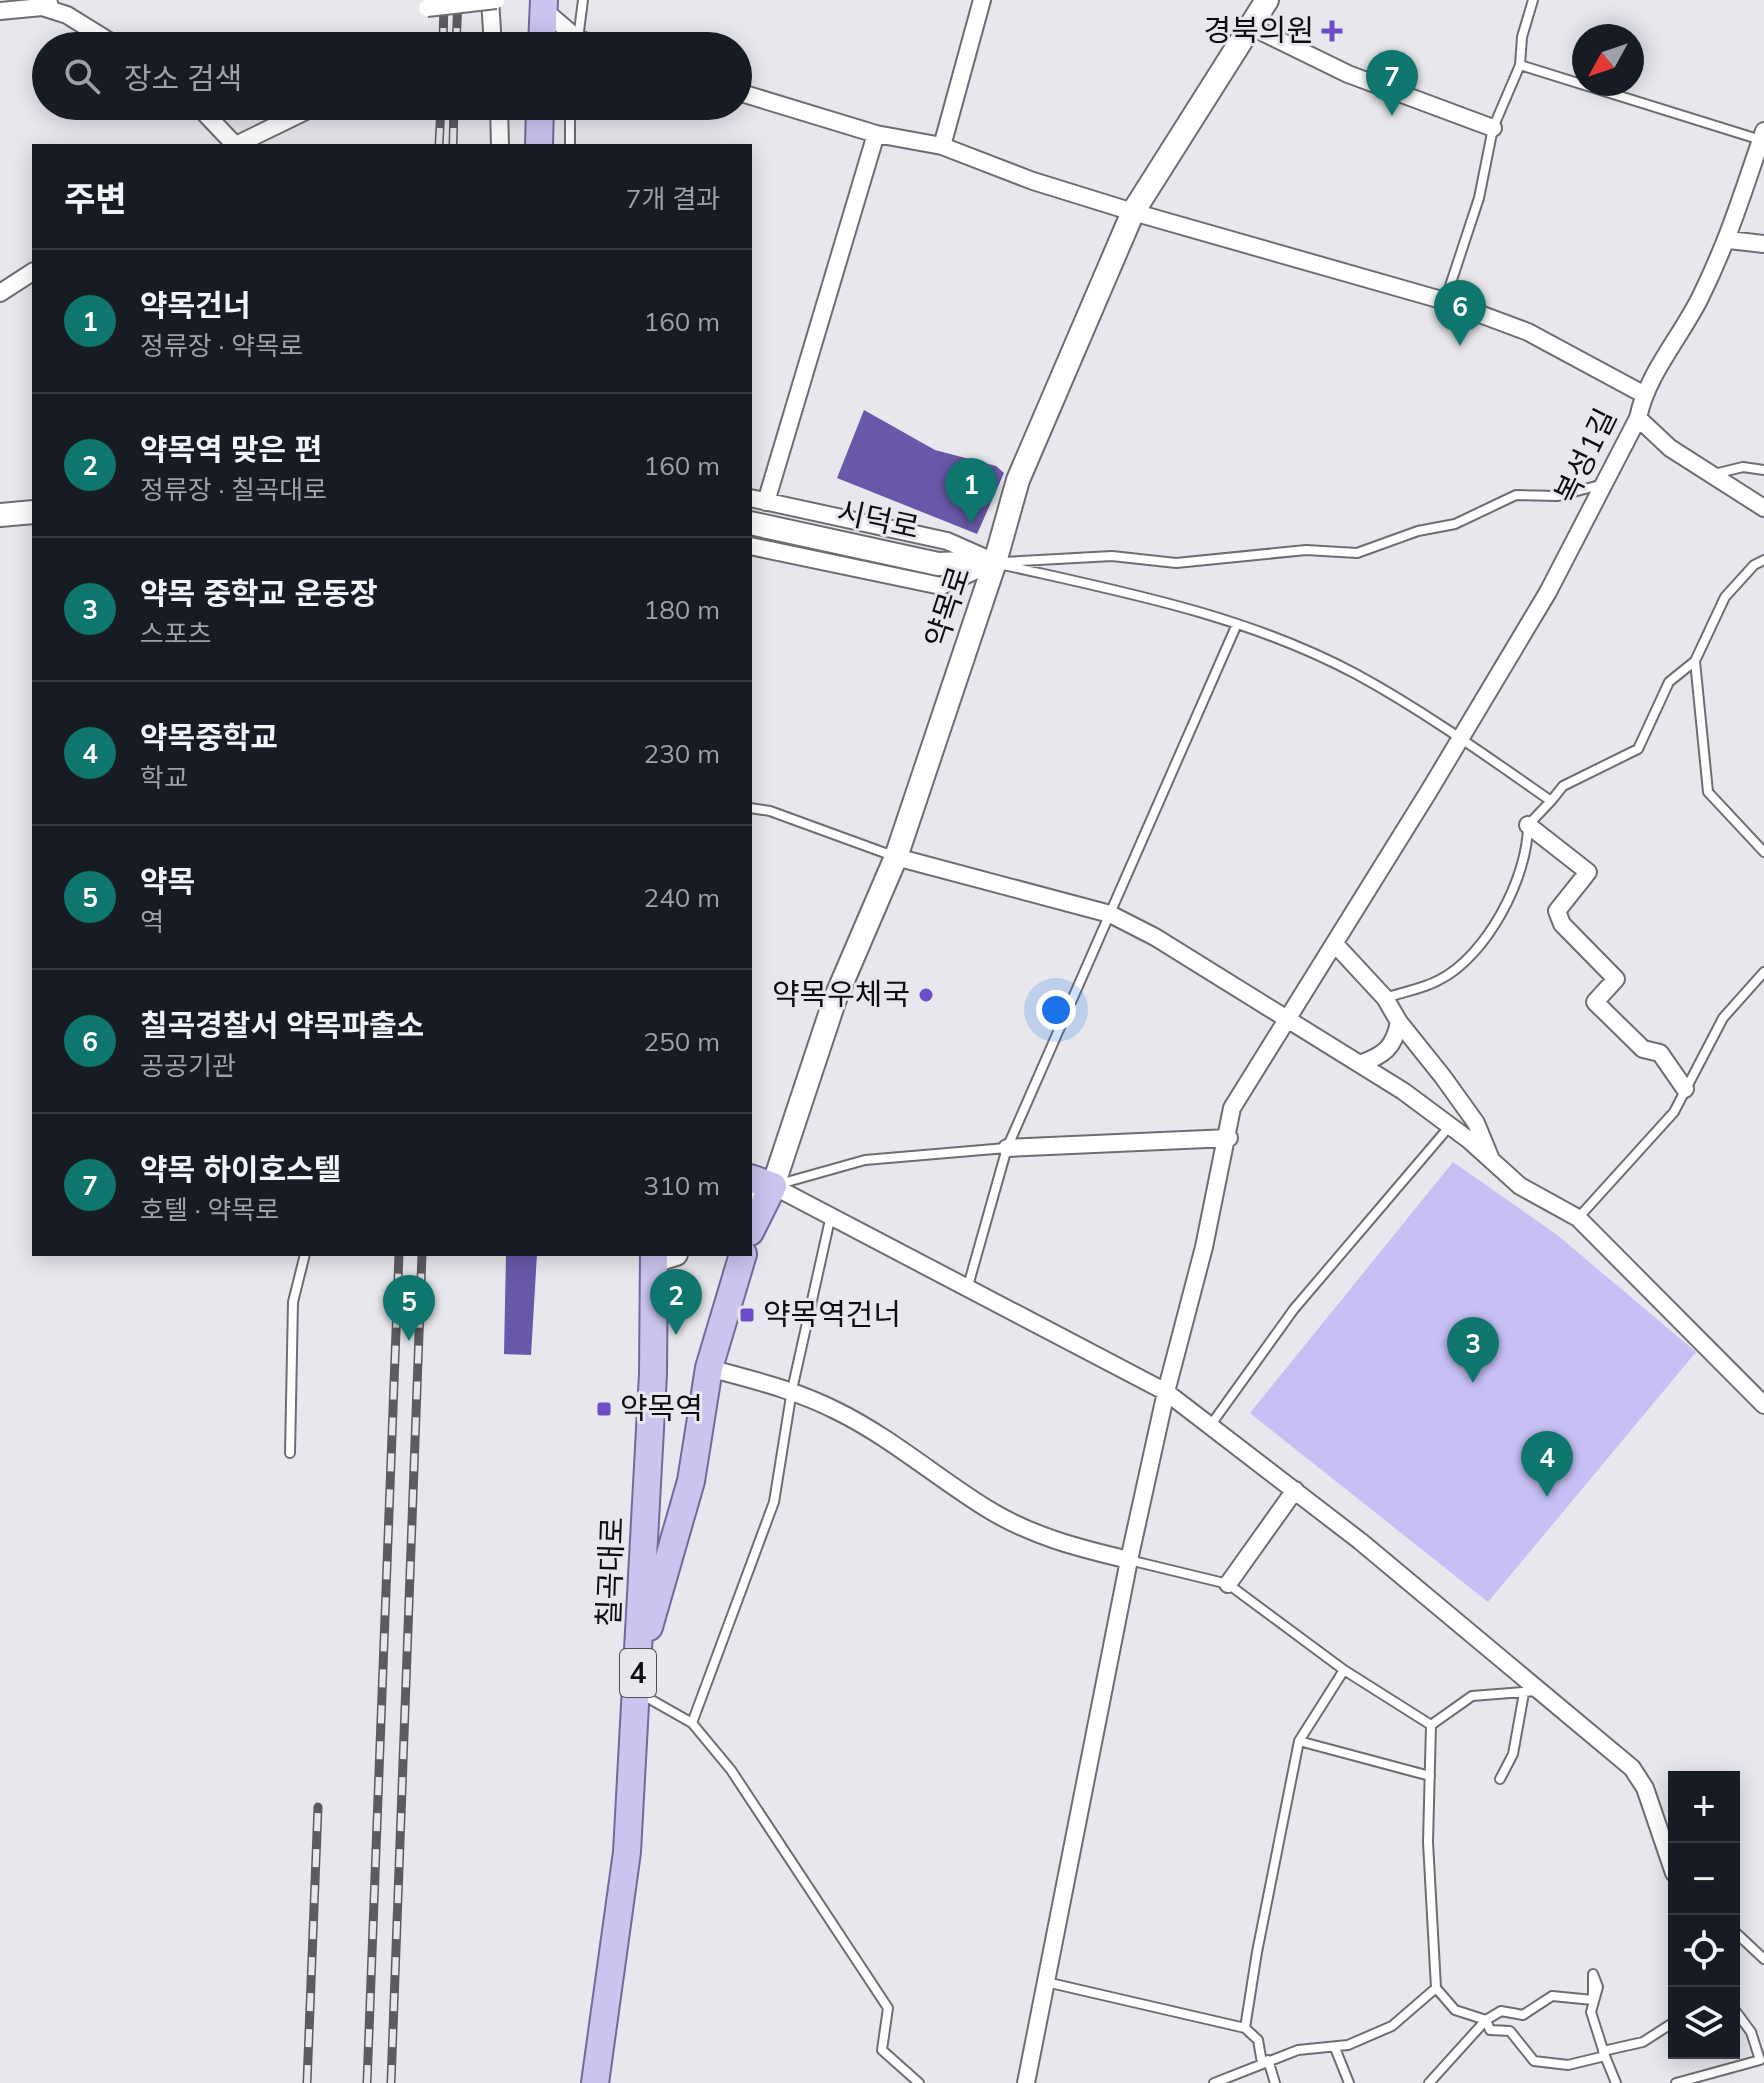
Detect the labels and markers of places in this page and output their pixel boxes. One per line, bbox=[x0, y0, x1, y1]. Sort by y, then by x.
place label: 경북의원 bbox=[1204, 11, 1314, 49]
marker: 경북의원 bbox=[1321, 20, 1343, 42]
pin: 7 bbox=[1366, 50, 1418, 116]
pin: 6 bbox=[1434, 280, 1486, 346]
pin: 1 bbox=[945, 458, 997, 524]
place label: 약목우체국 bbox=[772, 975, 910, 1013]
marker: 약목우체국 bbox=[917, 986, 935, 1004]
pin: 2 bbox=[650, 1269, 702, 1335]
pin: 5 bbox=[383, 1275, 435, 1341]
place label: 약목역건너 bbox=[763, 1295, 901, 1333]
marker: 약목역건너 bbox=[738, 1306, 756, 1324]
pin: 3 bbox=[1447, 1317, 1499, 1383]
place label: 약목역 bbox=[620, 1389, 703, 1427]
marker: 약목역 bbox=[595, 1400, 613, 1418]
pin: 4 bbox=[1521, 1431, 1573, 1497]

